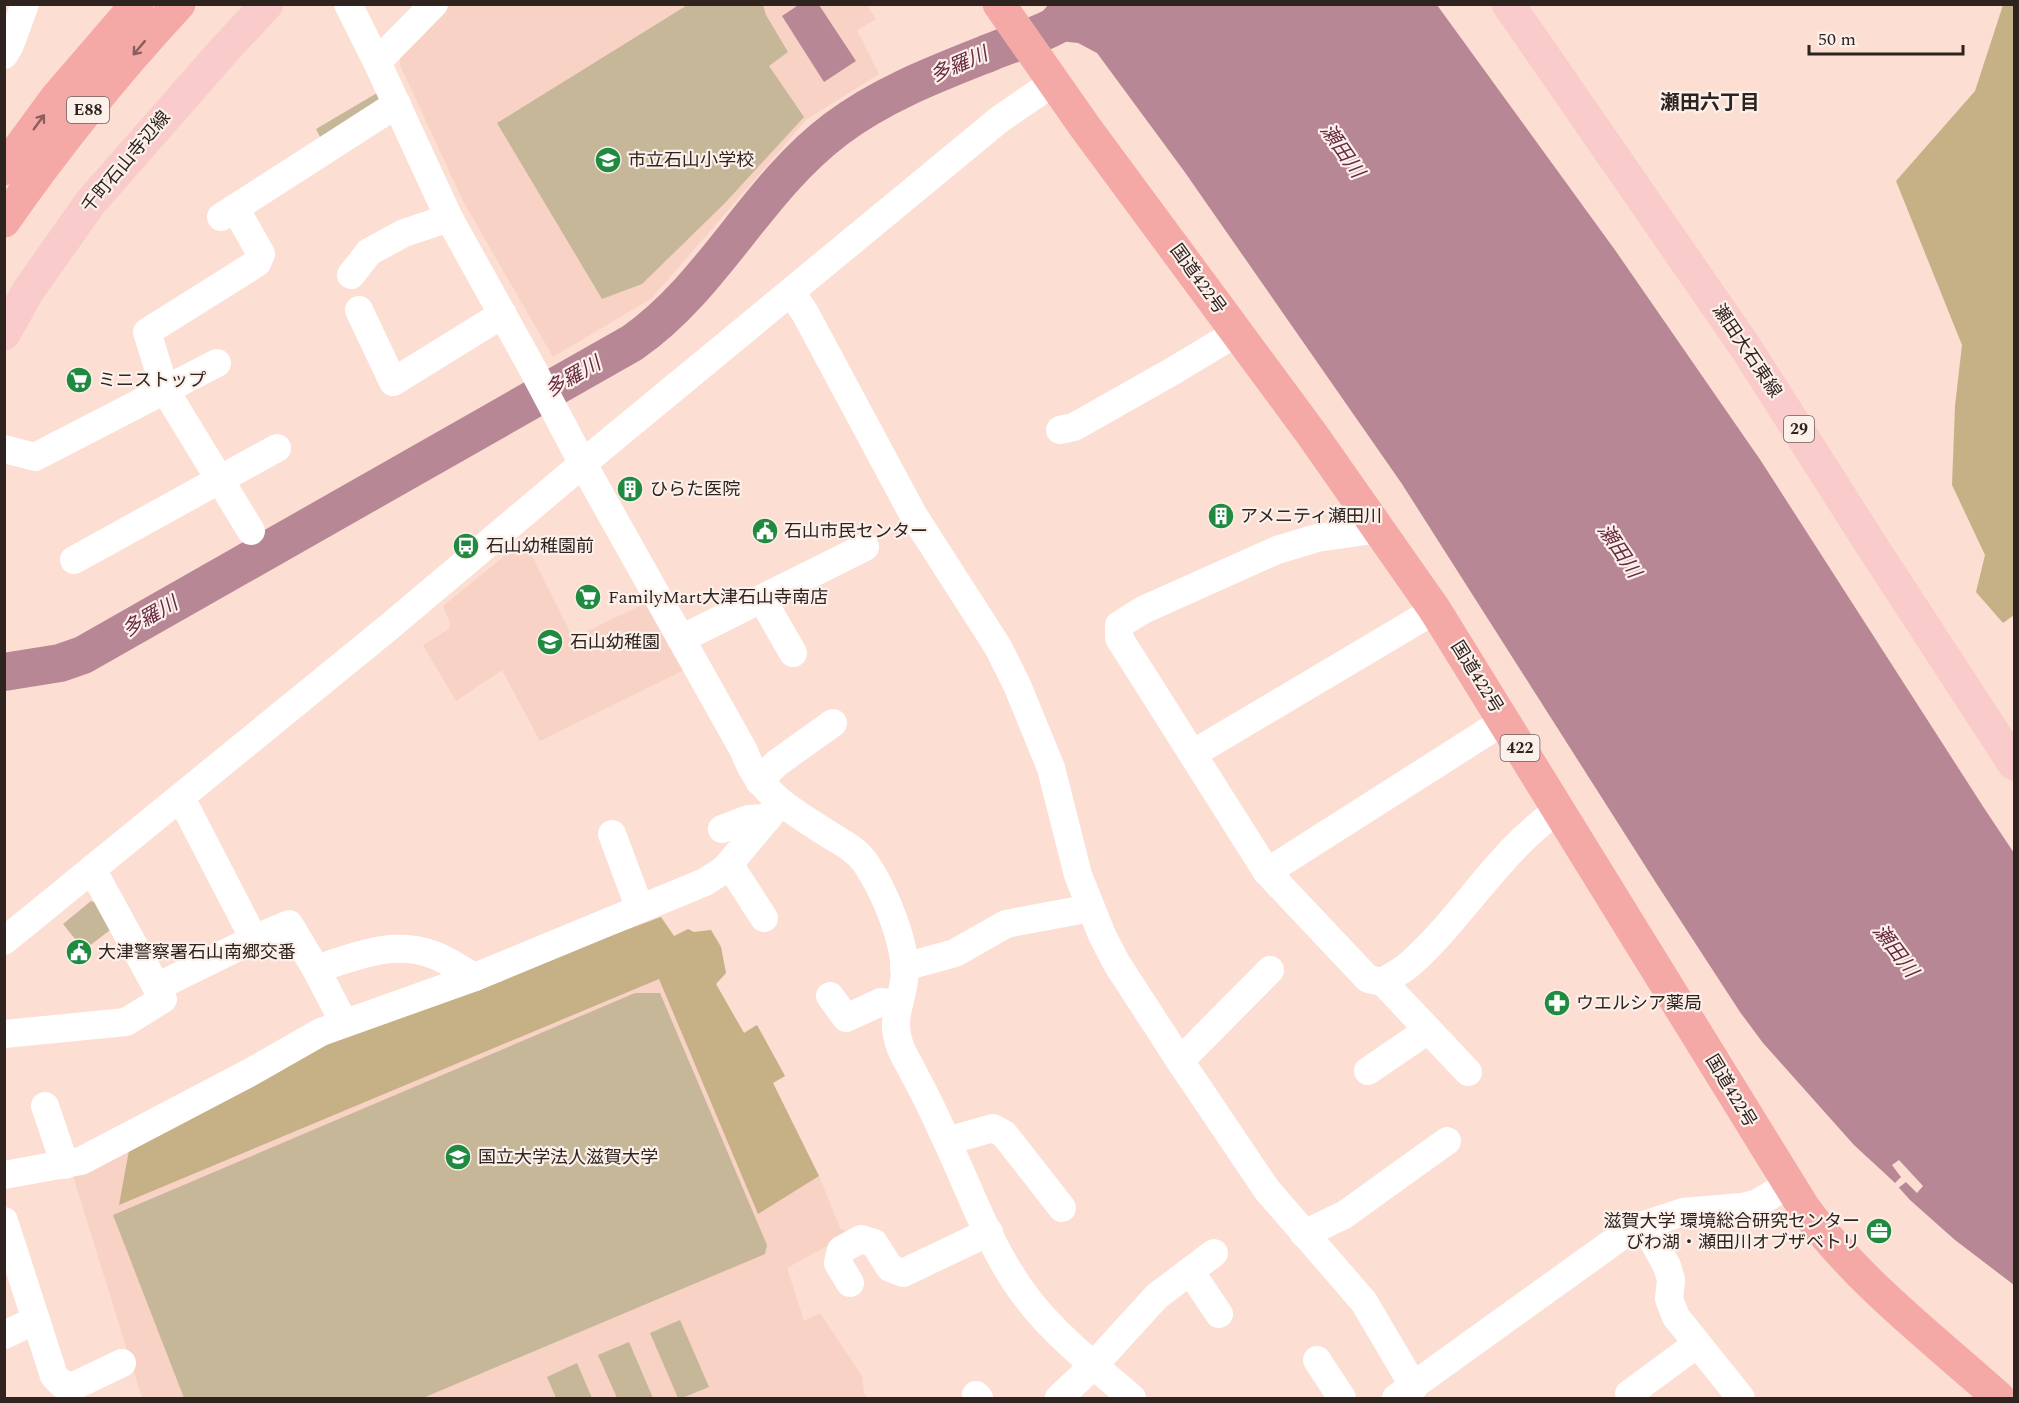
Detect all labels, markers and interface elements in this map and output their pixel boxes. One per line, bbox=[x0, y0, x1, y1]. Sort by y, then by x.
scale bar bbox=[1809, 18, 1964, 56]
text: 50 m bbox=[1818, 26, 1856, 53]
water label: 多羅川 bbox=[926, 39, 994, 91]
one-way arrow bbox=[133, 40, 146, 56]
district label: 瀬田六丁目 bbox=[1660, 88, 1760, 118]
road number: E88 bbox=[67, 97, 109, 123]
street label: 千町石山寺辺線 bbox=[75, 105, 177, 219]
one-way arrow bbox=[33, 114, 45, 130]
water label: 瀬田川 bbox=[1313, 118, 1373, 186]
school or university icon: 市立石山小学校 bbox=[593, 145, 623, 175]
place label: 市立石山小学校 bbox=[628, 147, 754, 174]
street label: 国道422号 bbox=[1163, 238, 1233, 320]
street label: 瀬田大石東線 bbox=[1706, 299, 1788, 403]
water label: 多羅川 bbox=[540, 348, 608, 405]
supermarket icon: ミニストップ bbox=[64, 365, 94, 395]
place label: ミニストップ bbox=[98, 367, 206, 394]
road number: 29 bbox=[1784, 416, 1814, 442]
building icon: ひらた医院 bbox=[615, 474, 645, 504]
place label: ひらた医院 bbox=[650, 476, 740, 503]
building icon: アメニティ瀬田川 bbox=[1206, 501, 1236, 531]
place label: アメニティ瀬田川 bbox=[1240, 503, 1382, 530]
public building icon: 石山市民センター bbox=[750, 516, 780, 546]
place label: 石山市民センター bbox=[784, 518, 928, 545]
water label: 瀬田川 bbox=[1590, 518, 1649, 586]
bus stop icon: 石山幼稚園前 bbox=[451, 531, 481, 561]
place label: 石山幼稚園前 bbox=[486, 533, 594, 560]
supermarket icon: FamilyMart大津石山寺南店 bbox=[573, 582, 603, 612]
place label: FamilyMart大津石山寺南店 bbox=[608, 584, 828, 611]
water label: 多羅川 bbox=[117, 588, 185, 645]
school or university icon: 石山幼稚園 bbox=[535, 627, 565, 657]
place label: 石山幼稚園 bbox=[570, 629, 660, 656]
street label: 国道422号 bbox=[1444, 636, 1510, 718]
road number: 422 bbox=[1500, 735, 1540, 761]
water label: 瀬田川 bbox=[1865, 918, 1926, 986]
public building icon: 大津警察署石山南郷交番 bbox=[64, 937, 94, 967]
place label: 大津警察署石山南郷交番 bbox=[98, 939, 296, 966]
pharmacy icon: ウエルシア薬局 bbox=[1542, 988, 1572, 1018]
place label: ウエルシア薬局 bbox=[1576, 990, 1702, 1017]
street label: 国道422号 bbox=[1699, 1049, 1763, 1133]
school or university icon: 国立大学法人滋賀大学 bbox=[443, 1142, 473, 1172]
place label: 国立大学法人滋賀大学 bbox=[478, 1144, 658, 1171]
place label: 滋賀大学 環境総合研究センター びわ湖・瀬田川オブザベトリ bbox=[1604, 1208, 1860, 1256]
office icon: 滋賀大学 環境総合研究センター びわ湖・瀬田川オブザベトリ bbox=[1864, 1216, 1894, 1246]

